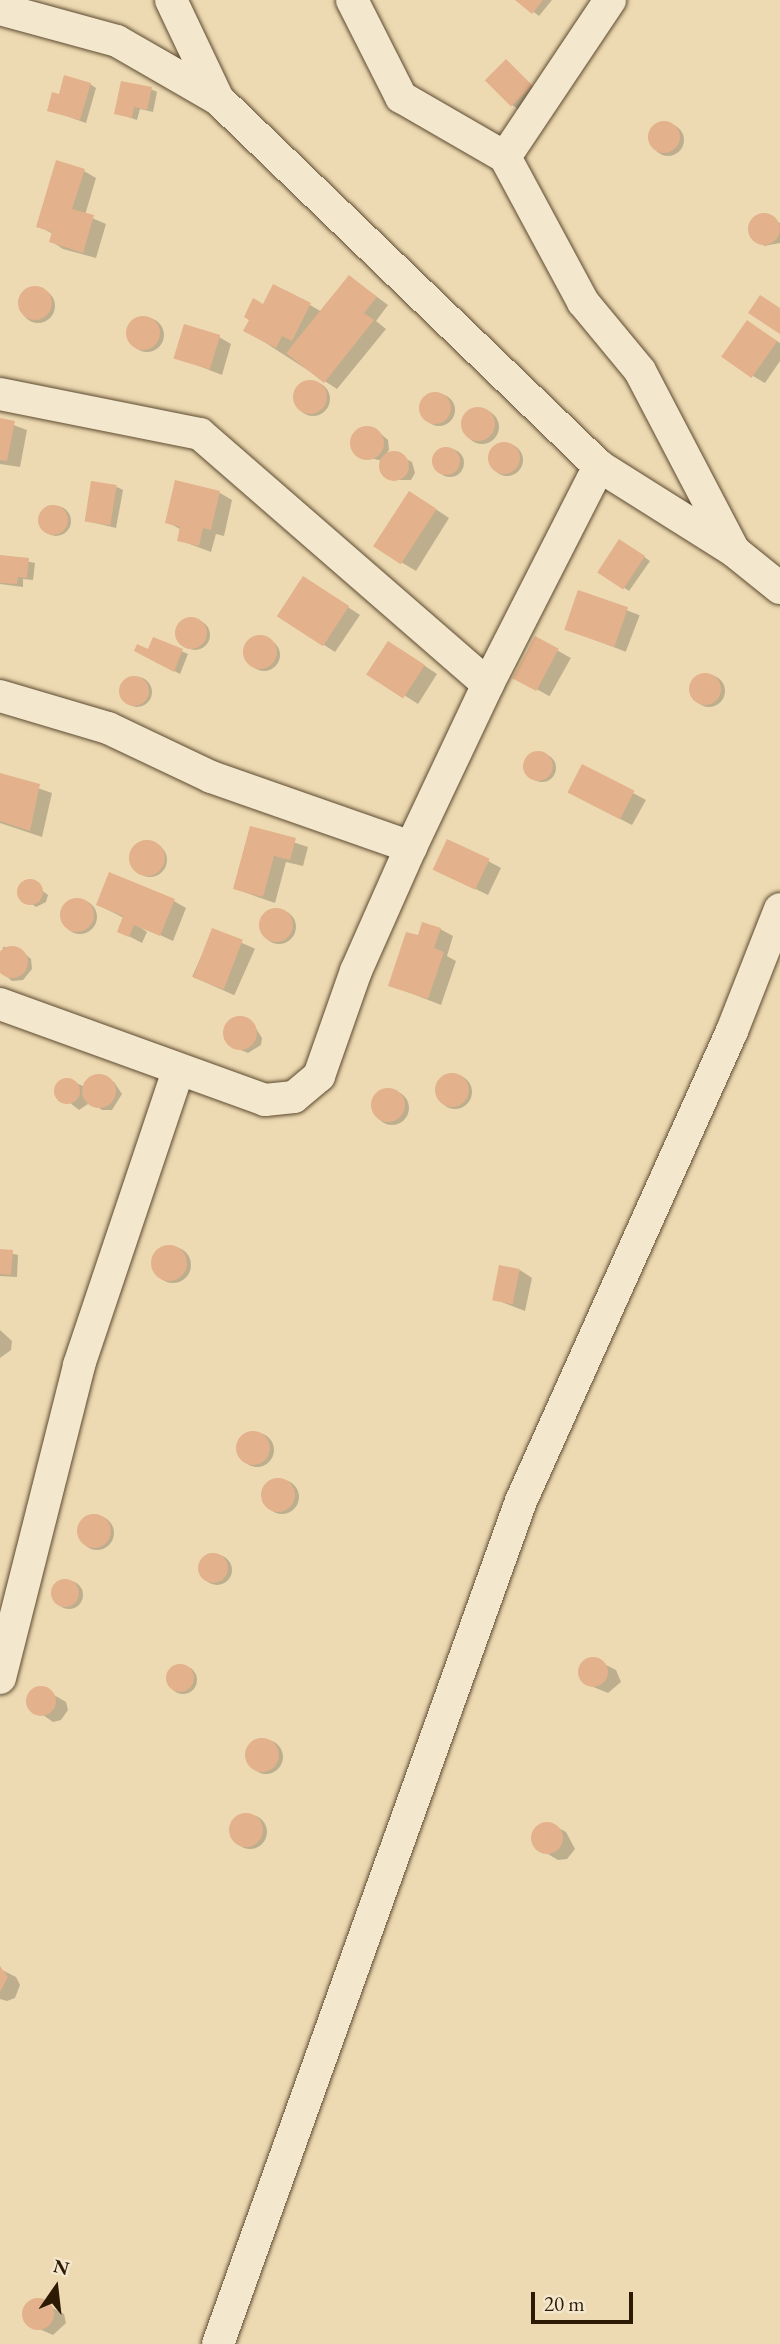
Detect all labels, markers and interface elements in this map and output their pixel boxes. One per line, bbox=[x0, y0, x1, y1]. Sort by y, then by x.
north arrow bbox=[21, 2253, 91, 2323]
text: N bbox=[51, 2253, 72, 2281]
scale bar bbox=[535, 2278, 636, 2322]
text: 20 m bbox=[544, 2290, 585, 2317]

